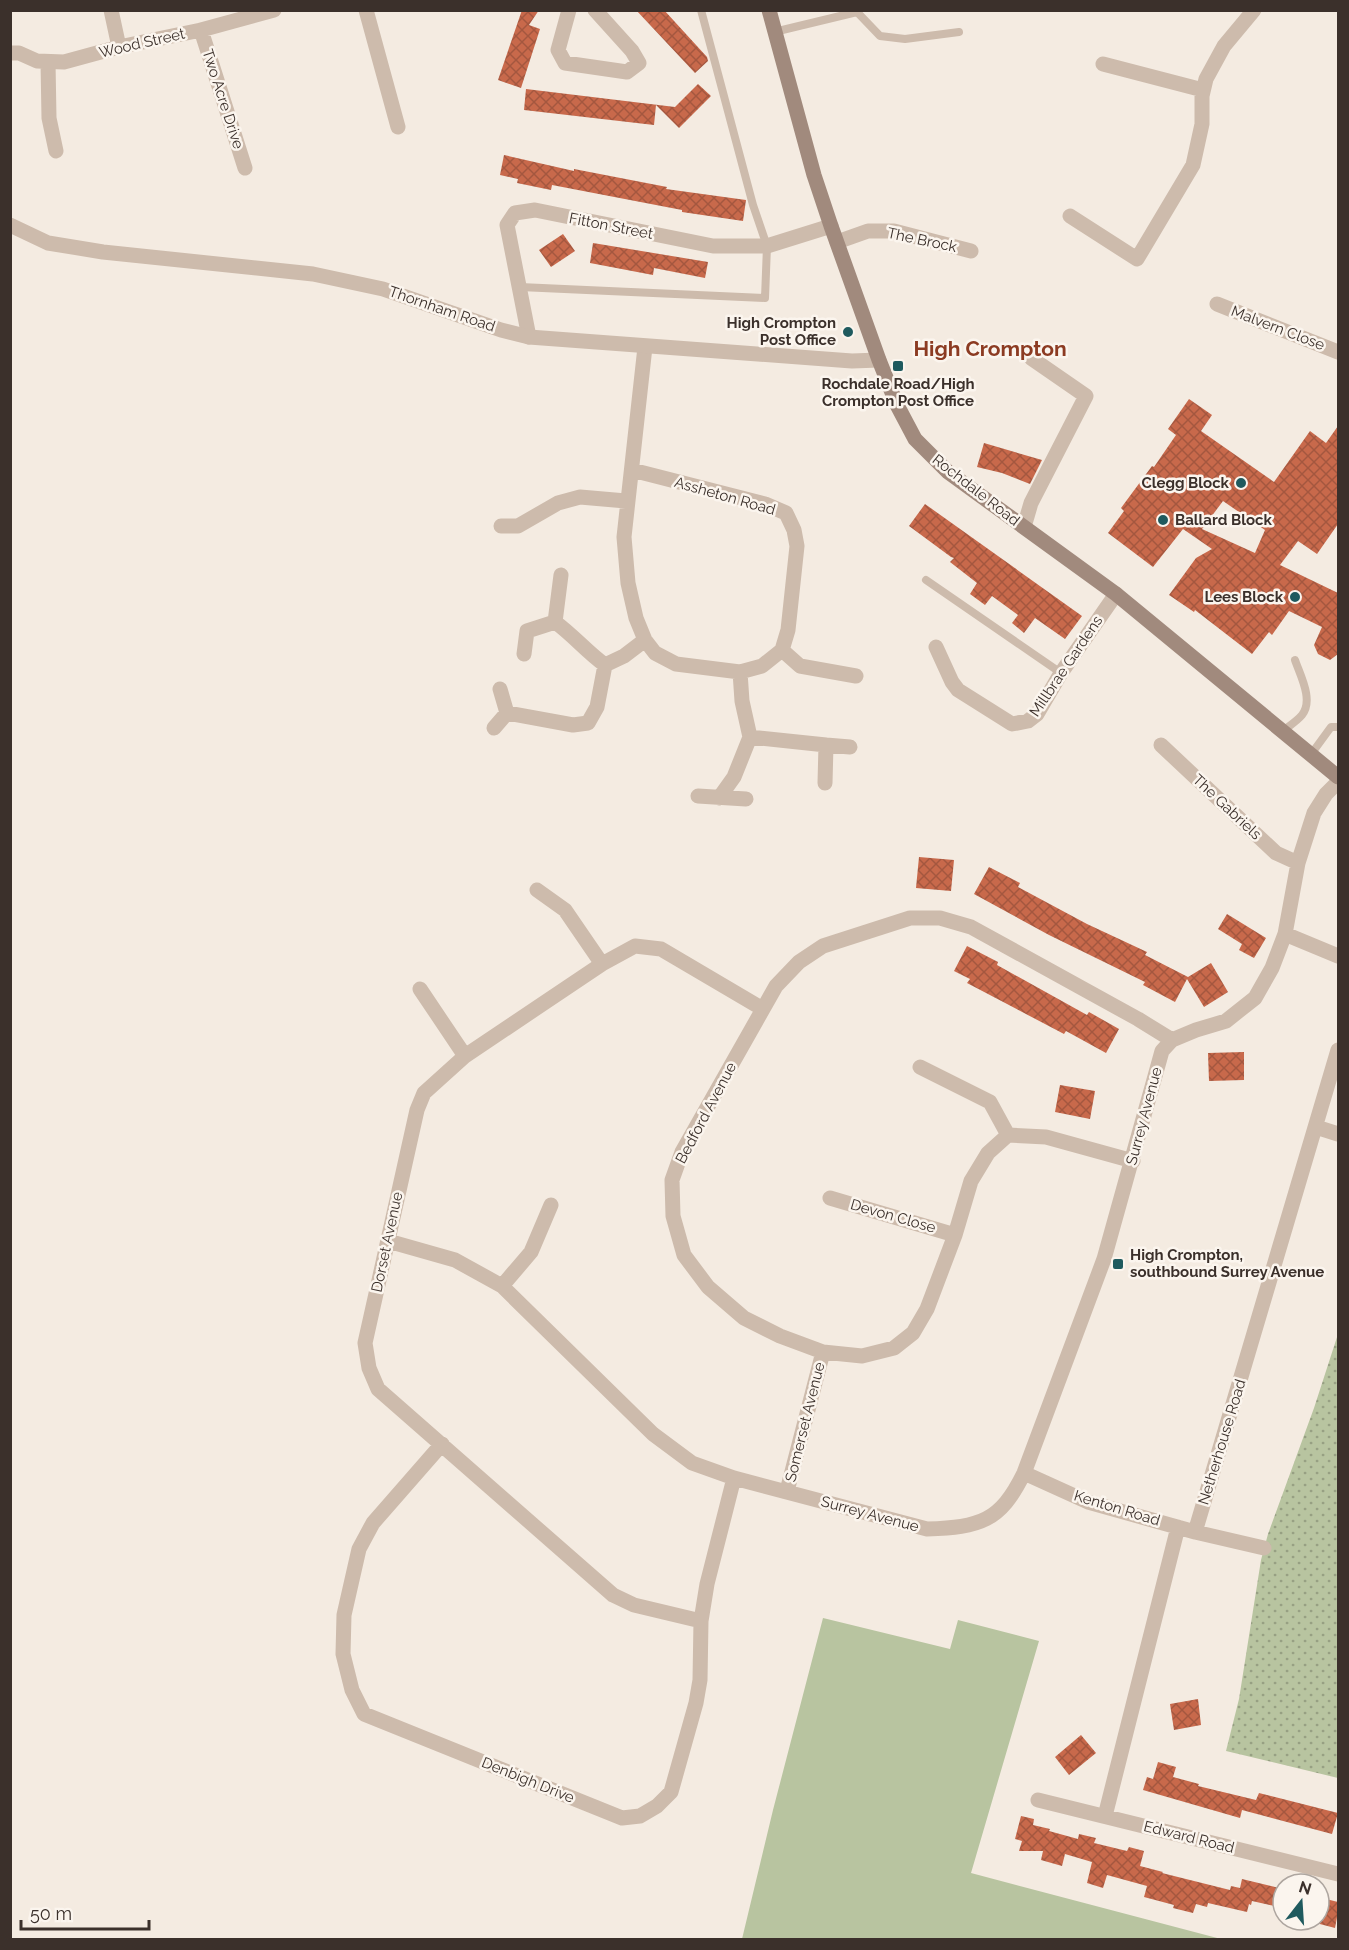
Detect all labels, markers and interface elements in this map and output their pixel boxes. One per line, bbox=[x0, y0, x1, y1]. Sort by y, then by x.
street label: Wood Street bbox=[97, 24, 187, 62]
street label: Two Acre Drive bbox=[198, 47, 248, 151]
street label: Fitton Street bbox=[568, 209, 654, 243]
street label: The Brock bbox=[886, 224, 958, 256]
street label: Thornham Road bbox=[386, 282, 498, 336]
street label: Malvern Close bbox=[1229, 302, 1328, 354]
place label: High Crompton Post Office bbox=[727, 314, 836, 349]
marker: High Crompton Post Office bbox=[841, 325, 855, 339]
district label: High Crompton bbox=[913, 336, 1067, 361]
marker: Rochdale Road/High Crompton Post Office bbox=[891, 359, 905, 373]
place label: Rochdale Road/High Crompton Post Office bbox=[821, 375, 975, 410]
street label: Rochdale Road bbox=[929, 450, 1023, 530]
street label: Assheton Road bbox=[672, 473, 778, 519]
place label: Clegg Block bbox=[1141, 474, 1230, 492]
marker: Clegg Block bbox=[1234, 476, 1248, 490]
place label: Ballard Block bbox=[1175, 511, 1272, 529]
marker: Ballard Block bbox=[1156, 513, 1170, 527]
place label: Lees Block bbox=[1204, 588, 1284, 606]
marker: Lees Block bbox=[1288, 590, 1302, 604]
street label: Millbrae Gardens bbox=[1026, 612, 1106, 720]
street label: The Gabriels bbox=[1189, 771, 1265, 843]
street label: Bedford Avenue bbox=[672, 1059, 740, 1167]
street label: Surrey Avenue bbox=[1122, 1065, 1166, 1167]
street label: Dorset Avenue bbox=[368, 1190, 406, 1294]
street label: Devon Close bbox=[848, 1195, 938, 1237]
place label: High Crompton, southbound Surrey Avenue bbox=[1130, 1246, 1324, 1281]
marker: High Crompton, southbound Surrey Avenue bbox=[1111, 1257, 1125, 1271]
street label: Somerset Avenue bbox=[781, 1360, 829, 1484]
street label: Netherhouse Road bbox=[1194, 1377, 1250, 1507]
street label: Kenton Road bbox=[1072, 1486, 1162, 1530]
street label: Surrey Avenue bbox=[819, 1492, 921, 1536]
street label: Denbigh Drive bbox=[479, 1753, 577, 1807]
street label: Edward Road bbox=[1142, 1817, 1236, 1857]
north arrow bbox=[1271, 1872, 1331, 1932]
text: N bbox=[1297, 1877, 1314, 1899]
scale bar bbox=[21, 1893, 148, 1931]
text: 50 m bbox=[30, 1903, 72, 1924]

